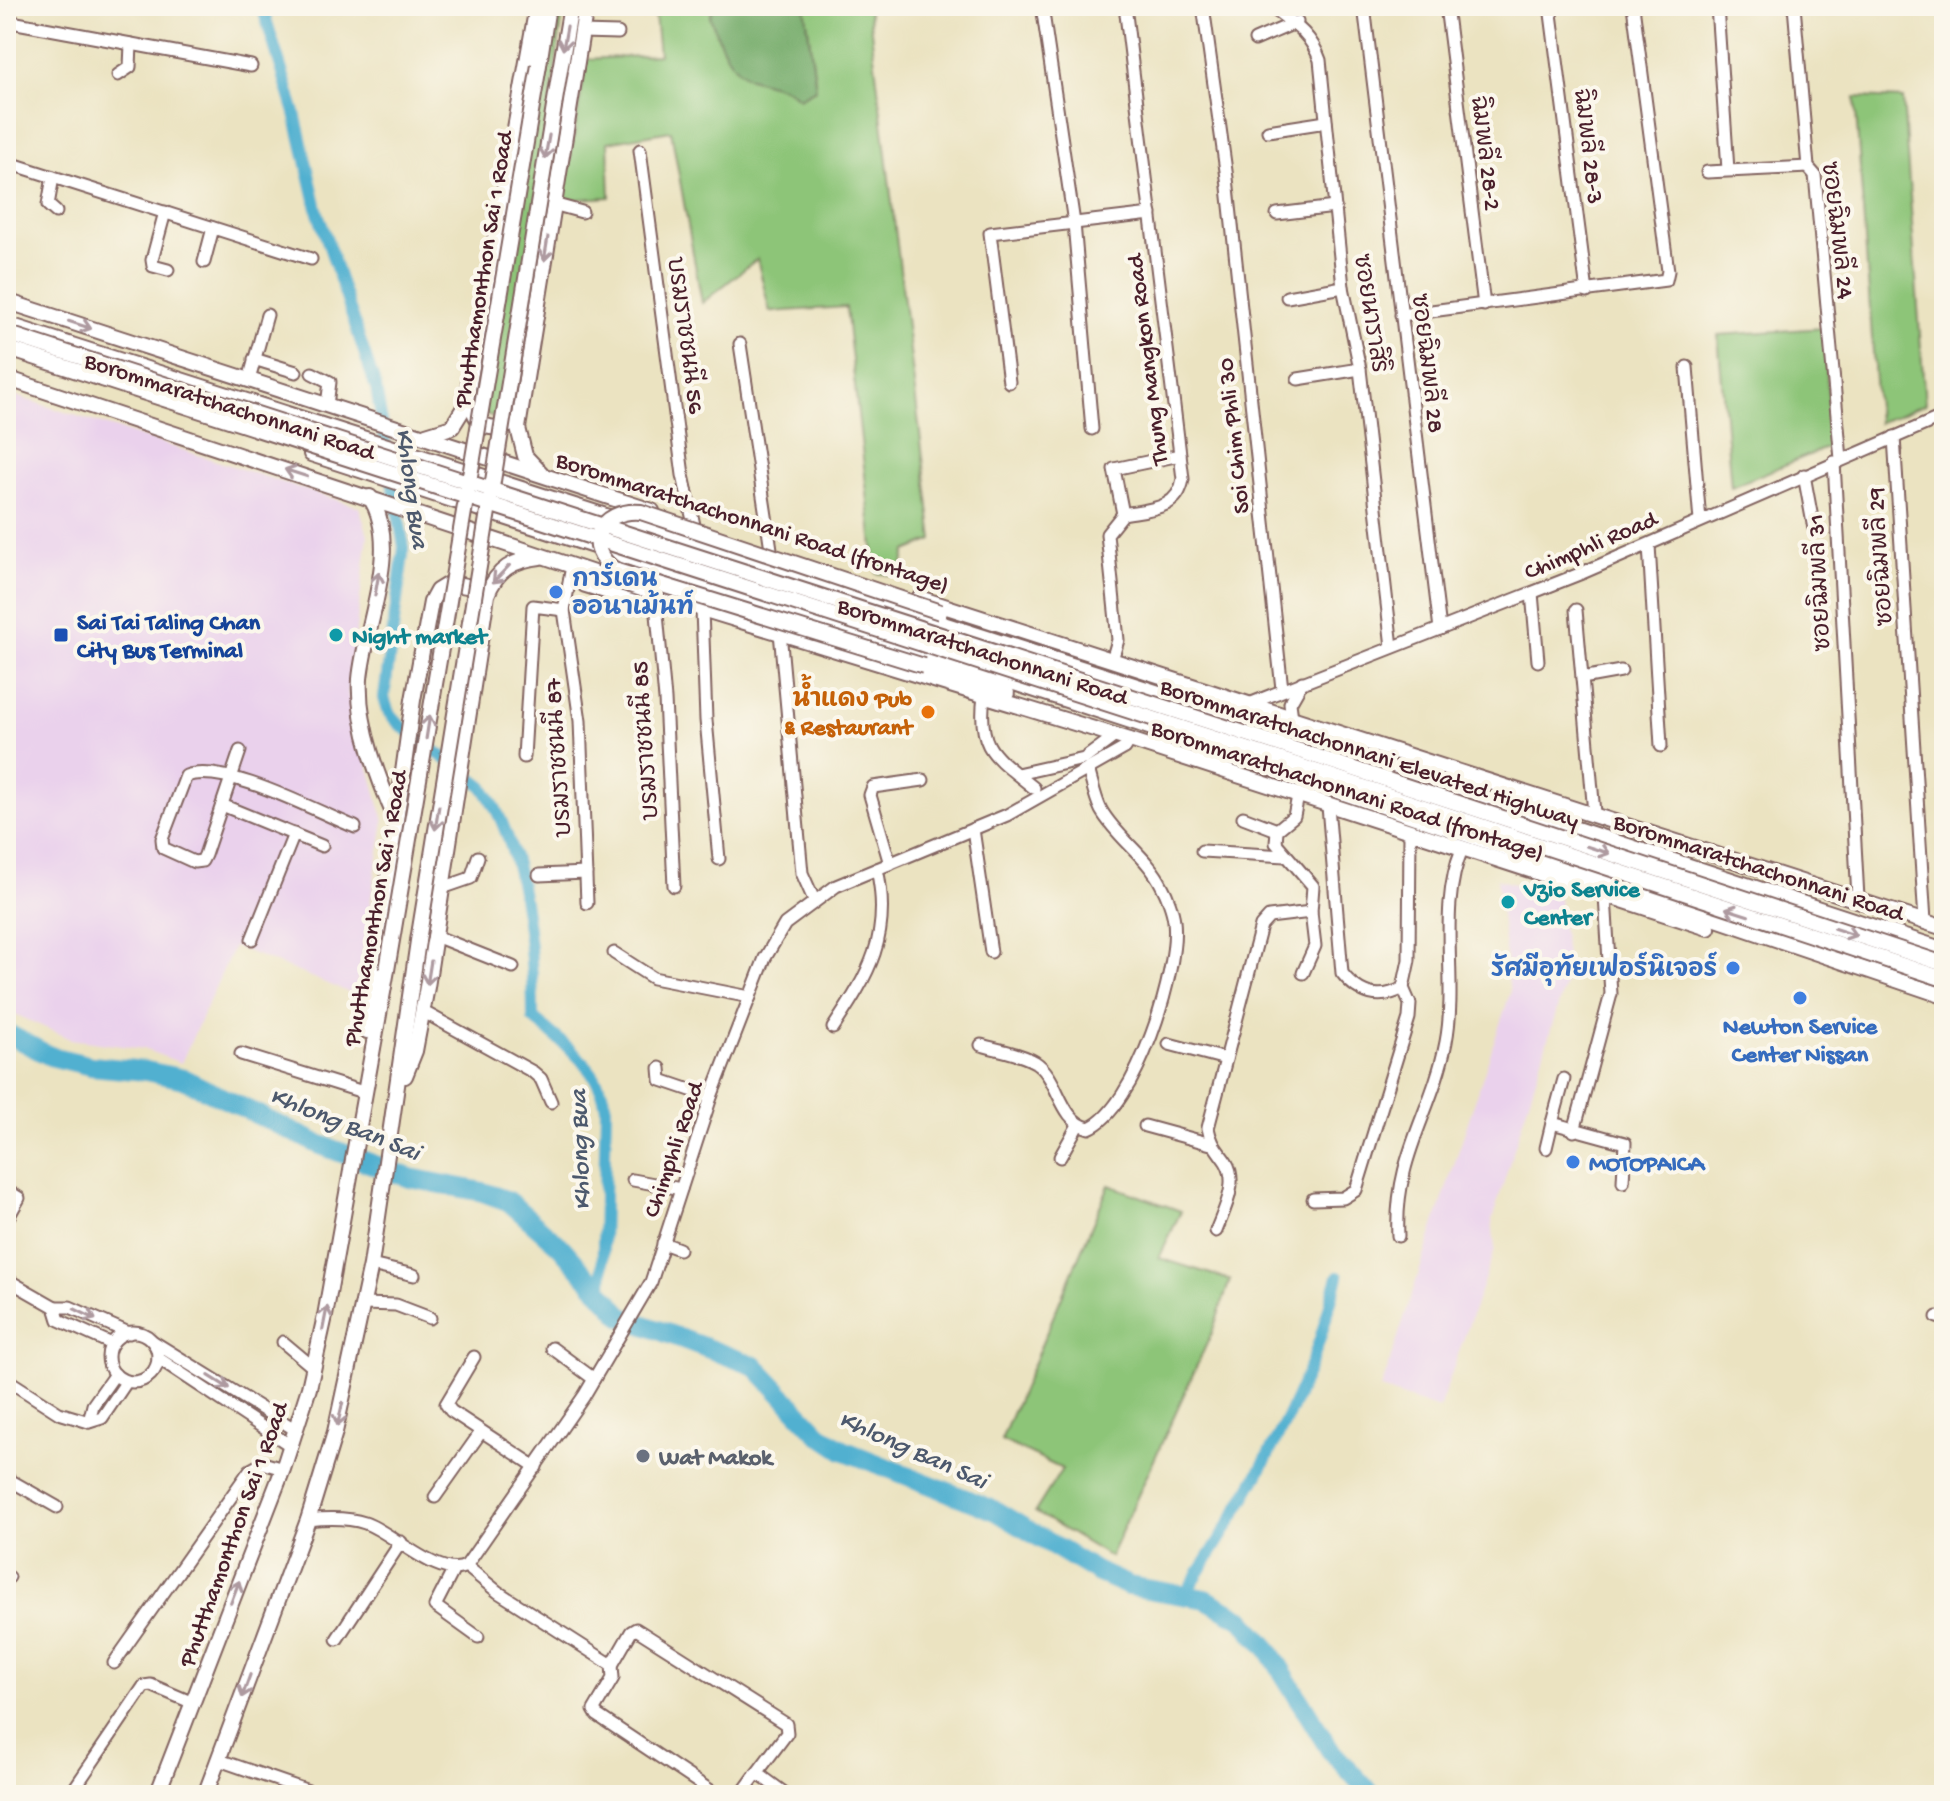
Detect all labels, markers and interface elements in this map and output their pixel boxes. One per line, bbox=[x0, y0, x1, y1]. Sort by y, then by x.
one-way arrow bbox=[557, 25, 572, 50]
street label: ฉิมพลี 28-3 bbox=[1565, 87, 1612, 206]
street label: ฉิมพลี 28-2 bbox=[1462, 94, 1509, 213]
street label: Phutthamonthon Sai 1 Road bbox=[449, 127, 522, 411]
one-way arrow bbox=[538, 134, 553, 159]
street label: ซอยฉิมพลี 24 bbox=[1813, 159, 1862, 302]
one-way arrow bbox=[538, 236, 553, 261]
street label: Thung Mangkon Road bbox=[1122, 251, 1177, 468]
street label: ซอยนาราสิริ bbox=[1345, 252, 1395, 375]
street label: บรมราชชนนี 56 bbox=[658, 254, 713, 417]
street label: ซอยฉิมพลี 28 bbox=[1403, 292, 1452, 435]
one-way arrow bbox=[67, 318, 93, 333]
street label: Borommaratchachonnani Road bbox=[79, 347, 380, 470]
street label: Soi Chim Phli 30 bbox=[1213, 356, 1258, 515]
water label: Khlong Bua bbox=[386, 427, 434, 552]
street label: Borommaratchachonnani Road (frontage) bbox=[551, 447, 952, 602]
one-way arrow bbox=[284, 464, 309, 479]
street label: ซอยฉิมพลี 29 bbox=[1859, 486, 1902, 627]
street label: Chimphli Road bbox=[1521, 505, 1664, 588]
street label: ซอยฉิมพลี 31 bbox=[1799, 513, 1840, 652]
place label: การ์เดน ออนาเม้นท์ bbox=[572, 561, 694, 624]
one-way arrow bbox=[492, 564, 511, 584]
one-way arrow bbox=[370, 572, 385, 597]
marker: การ์เดน ออนาเม้นท์ bbox=[547, 583, 565, 601]
street label: Borommaratchachonnani Road bbox=[832, 592, 1133, 715]
place label: Sai Tai Taling Chan City Bus Terminal bbox=[77, 610, 261, 667]
place label: Night market bbox=[352, 624, 489, 653]
marker: Sai Tai Taling Chan City Bus Terminal bbox=[52, 626, 70, 644]
marker: Night market bbox=[327, 626, 345, 644]
street label: บรมราชชนนี 85 bbox=[623, 660, 668, 822]
place label: น้ำแดง Pub & Restaurant bbox=[784, 673, 914, 744]
street label: Borommaratchachonnani Elevated Highway bbox=[1155, 673, 1582, 837]
street label: บรมราชชนนี 87 bbox=[536, 677, 581, 838]
marker: น้ำแดง Pub & Restaurant bbox=[919, 703, 937, 721]
one-way arrow bbox=[421, 715, 436, 740]
street label: Borommaratchachonnani Road (frontage) bbox=[1146, 715, 1547, 870]
street label: Phutthamonthon Sai 1 Road bbox=[339, 767, 416, 1050]
one-way arrow bbox=[429, 805, 444, 830]
street label: Borommaratchachonnani Road bbox=[1608, 808, 1909, 931]
one-way arrow bbox=[1585, 844, 1610, 859]
place label: Vzio Service Center bbox=[1523, 877, 1641, 934]
marker: Vzio Service Center bbox=[1499, 893, 1517, 911]
one-way arrow bbox=[1724, 903, 1749, 918]
one-way arrow bbox=[1832, 925, 1857, 940]
place label: รัศมีอุทัยเฟอร์นิเจอร์ bbox=[1491, 951, 1717, 986]
marker: รัศมีอุทัยเฟอร์นิเจอร์ bbox=[1724, 959, 1742, 977]
one-way arrow bbox=[421, 960, 436, 985]
marker: Newton Service Center Nissan bbox=[1791, 989, 1809, 1007]
place label: Newton Service Center Nissan bbox=[1723, 1014, 1879, 1071]
street label: Chimphli Road bbox=[639, 1077, 713, 1222]
water label: Khlong Ban Sai bbox=[265, 1082, 427, 1172]
water label: Khlong Bua bbox=[565, 1087, 600, 1211]
place label: MOTOPAICA bbox=[1589, 1151, 1706, 1180]
marker: MOTOPAICA bbox=[1564, 1153, 1582, 1171]
one-way arrow bbox=[318, 1306, 333, 1332]
one-way arrow bbox=[73, 1307, 97, 1322]
one-way arrow bbox=[207, 1374, 230, 1390]
street label: Phutthamonthon Sai 1 Road bbox=[174, 1397, 297, 1672]
one-way arrow bbox=[332, 1400, 347, 1426]
water label: Khlong Ban Sai bbox=[833, 1406, 994, 1500]
place label: Wat Makok bbox=[658, 1445, 775, 1474]
marker: Wat Makok bbox=[634, 1447, 652, 1465]
one-way arrow bbox=[229, 1580, 243, 1604]
one-way arrow bbox=[238, 1673, 252, 1698]

